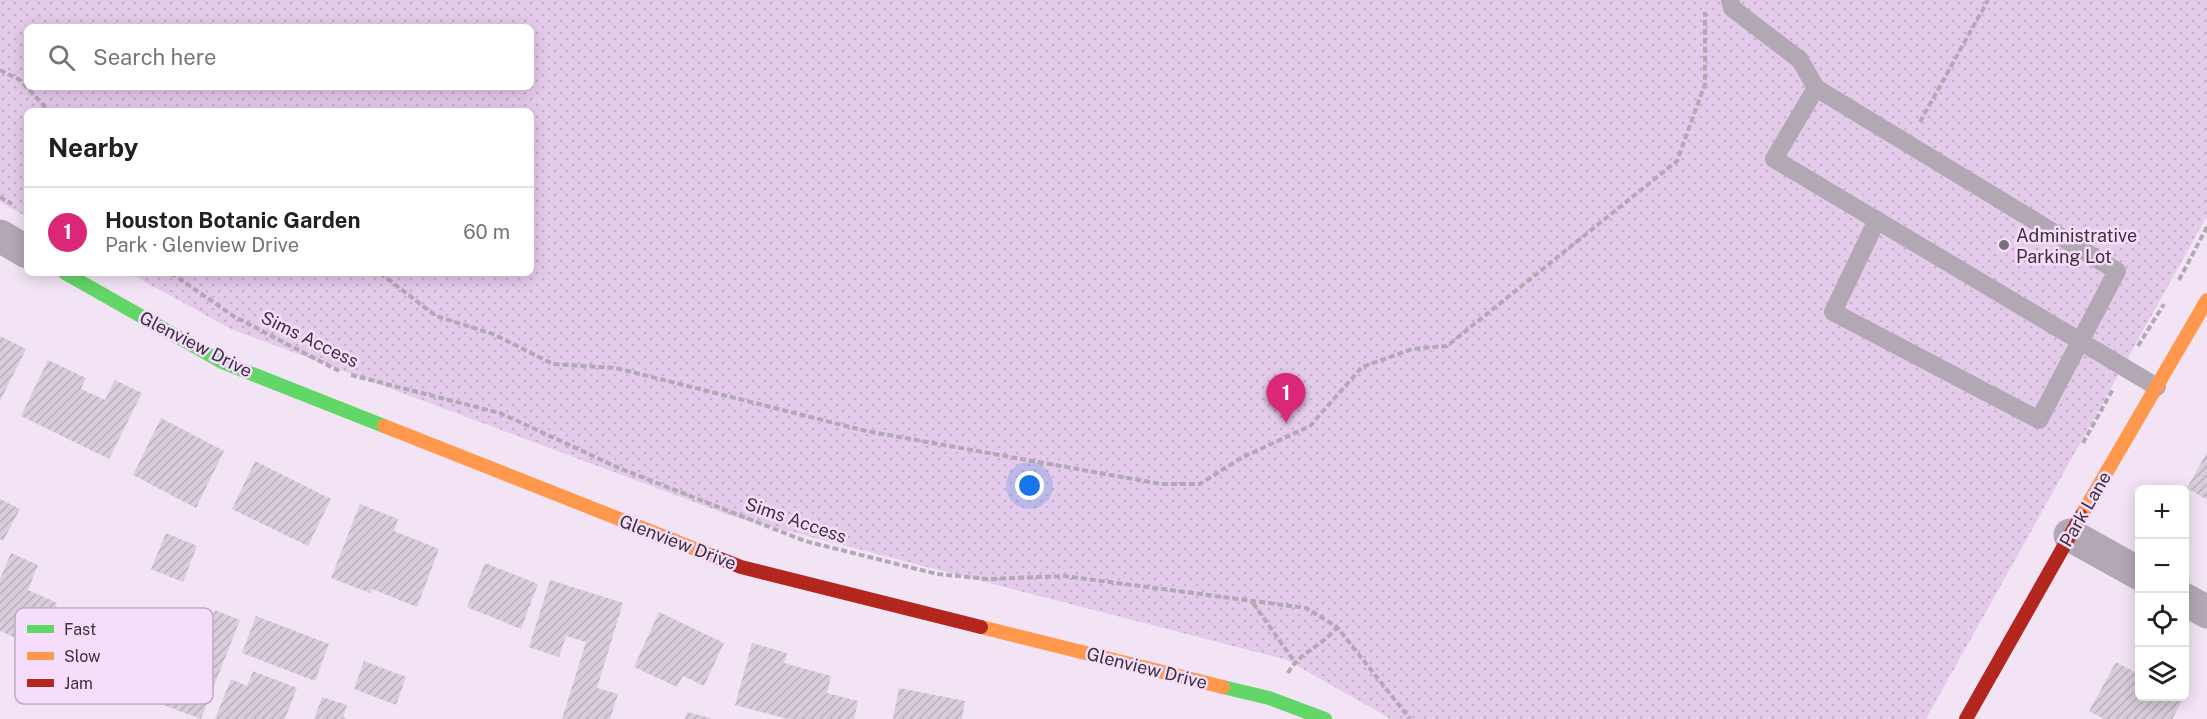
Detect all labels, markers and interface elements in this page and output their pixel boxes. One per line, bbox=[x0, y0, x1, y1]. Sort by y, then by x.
search box bbox=[24, 24, 534, 90]
icon: search bbox=[45, 41, 78, 74]
text: Search here bbox=[93, 44, 217, 70]
text: Nearby bbox=[48, 132, 138, 163]
text: Houston Botanic Garden bbox=[105, 207, 361, 233]
text: 1 bbox=[63, 220, 72, 244]
text: 60 m bbox=[463, 220, 510, 244]
place label: Administrative Parking Lot bbox=[2016, 225, 2137, 267]
text: Park · Glenview Drive bbox=[105, 233, 299, 257]
marker: Administrative Parking Lot bbox=[1997, 238, 2011, 252]
street label: Sims Access bbox=[258, 306, 362, 372]
street label: Glenview Drive bbox=[136, 307, 256, 381]
pin: 1 bbox=[1266, 374, 1306, 423]
street label: Park Lane bbox=[2055, 468, 2115, 550]
your location bbox=[1015, 471, 1044, 500]
map controls bbox=[2135, 485, 2189, 701]
button: + bbox=[2135, 485, 2189, 539]
street label: Sims Access bbox=[743, 493, 849, 547]
street label: Glenview Drive bbox=[617, 510, 739, 574]
button: − bbox=[2135, 539, 2189, 593]
button: locate bbox=[2135, 593, 2189, 647]
legend bbox=[15, 608, 213, 704]
text: Fast bbox=[64, 620, 96, 639]
street label: Glenview Drive bbox=[1085, 643, 1209, 693]
text: Slow bbox=[64, 647, 101, 666]
button: layers bbox=[2135, 647, 2189, 701]
text: Jam bbox=[64, 674, 93, 693]

